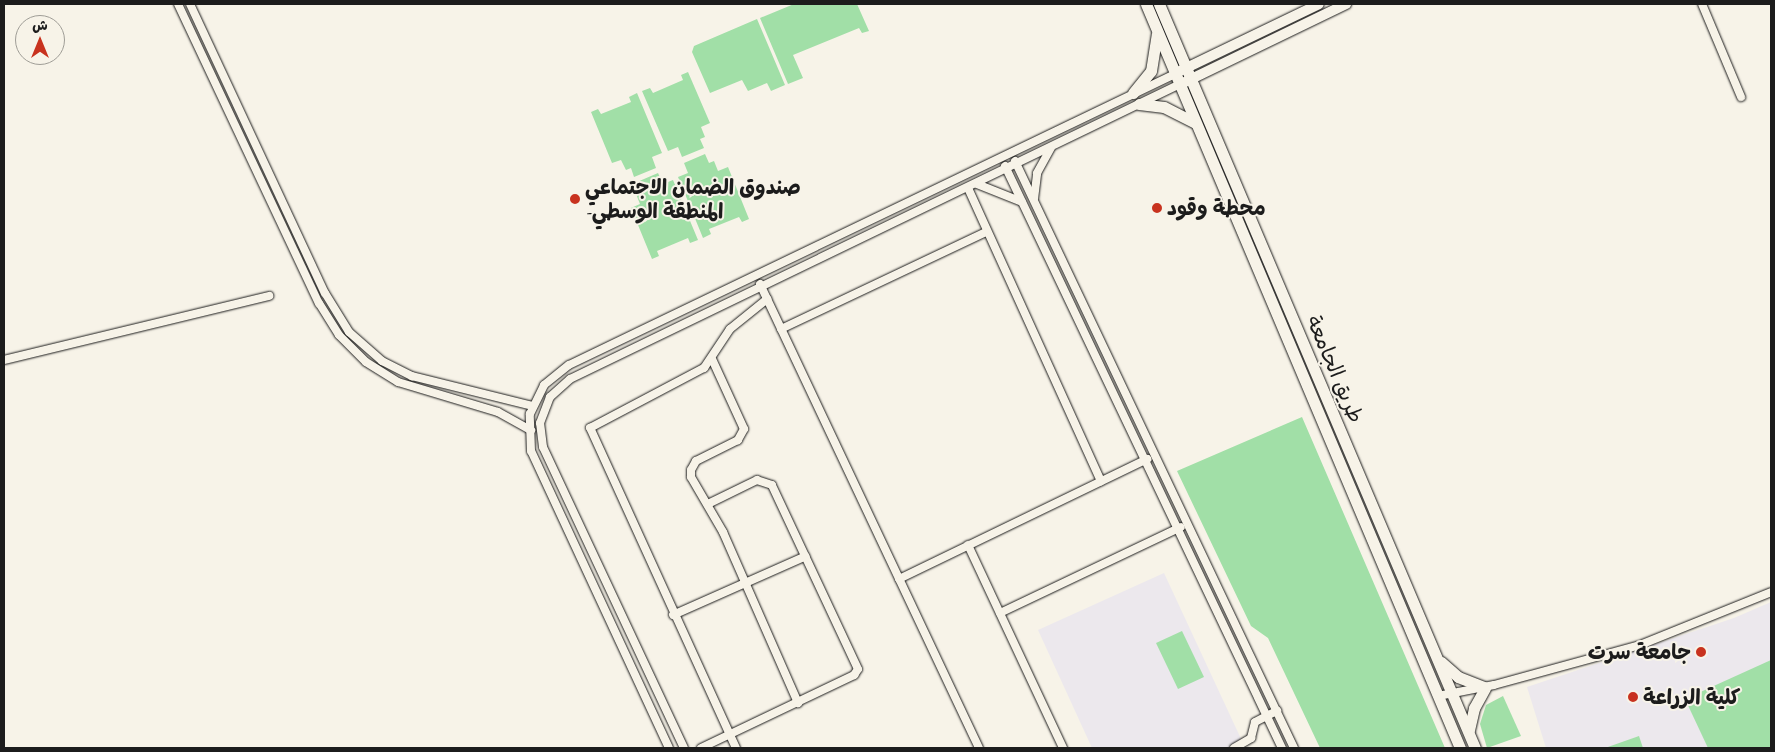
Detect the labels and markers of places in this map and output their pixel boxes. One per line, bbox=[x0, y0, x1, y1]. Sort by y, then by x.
place label: صندوق الضمان الاجتماعي -المنطقة الوسطي bbox=[585, 174, 801, 224]
marker: صندوق الضمان الاجتماعي -المنطقة الوسطي bbox=[569, 193, 581, 205]
place label: محطة وقود bbox=[1167, 195, 1266, 221]
marker: محطة وقود bbox=[1151, 202, 1163, 214]
place label: جامعة سرت bbox=[1588, 639, 1691, 665]
marker: جامعة سرت bbox=[1695, 646, 1707, 658]
place label: كلية الزراعة bbox=[1643, 684, 1740, 710]
marker: كلية الزراعة bbox=[1627, 691, 1639, 703]

